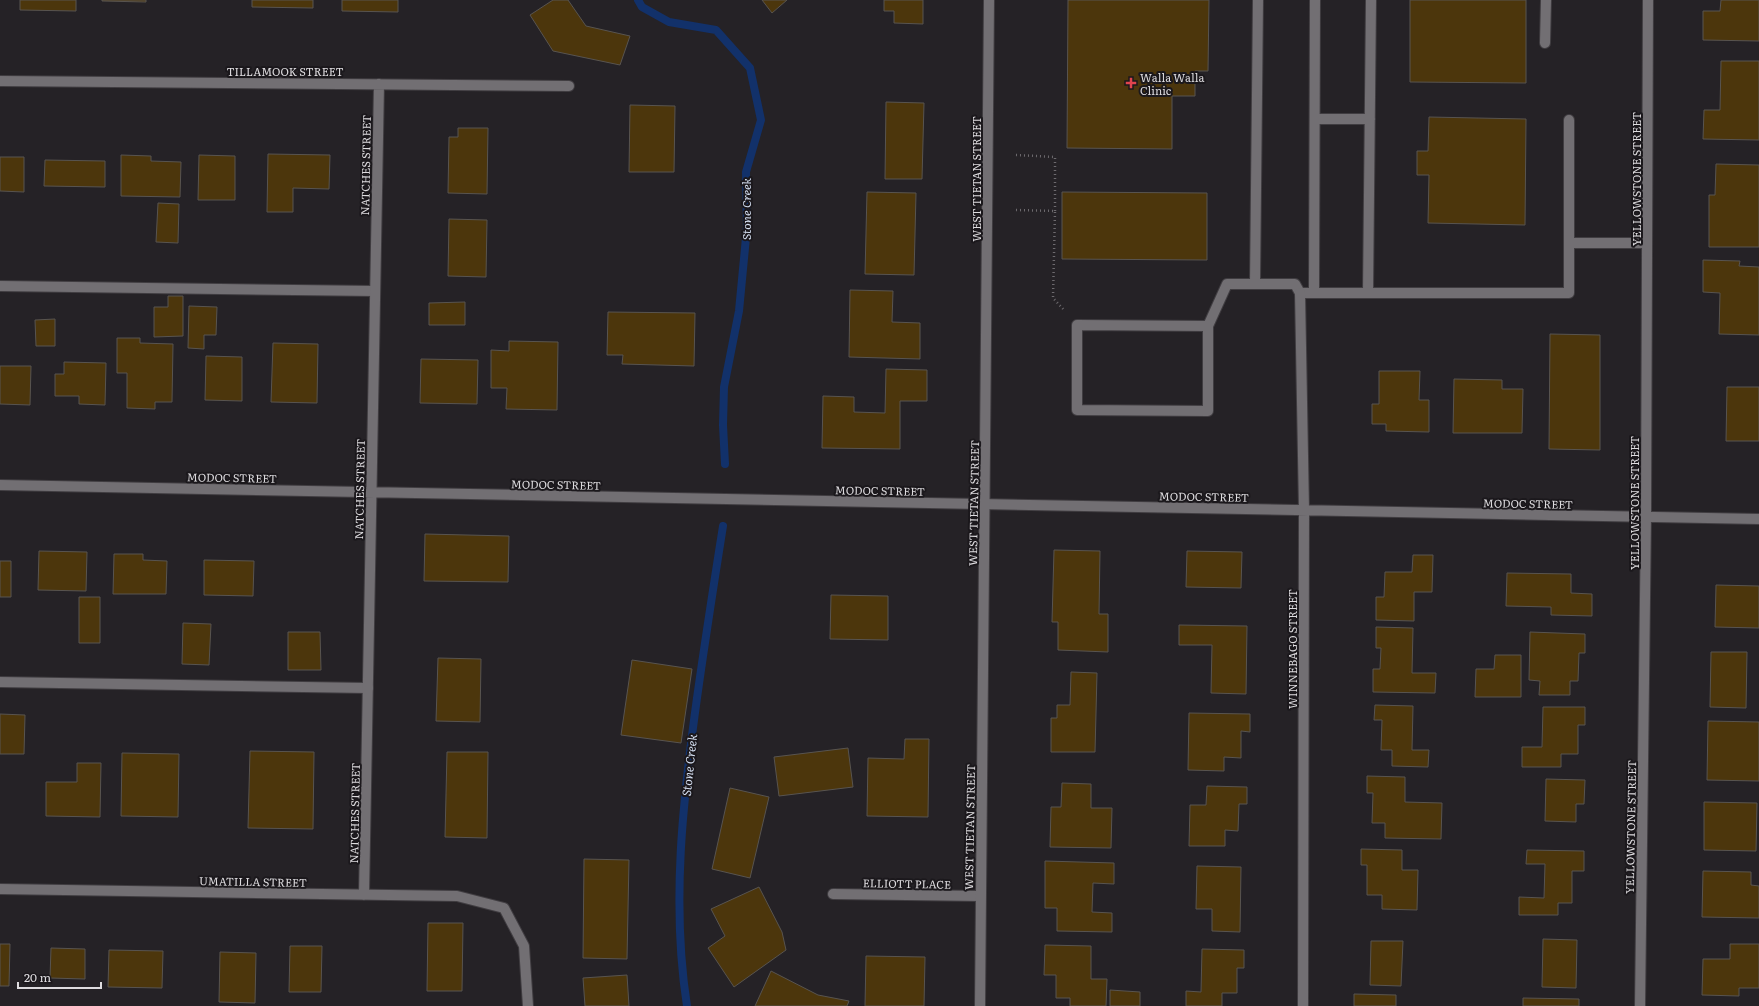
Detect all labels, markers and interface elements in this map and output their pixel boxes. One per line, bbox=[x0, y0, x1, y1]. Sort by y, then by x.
street label: TILLAMOOK STREET bbox=[227, 63, 344, 79]
place label: Walla Walla Clinic bbox=[1140, 69, 1204, 98]
marker: Walla Walla Clinic bbox=[1125, 77, 1137, 89]
street label: YELLOWSTONE STREET bbox=[1628, 112, 1644, 246]
street label: NATCHES STREET bbox=[356, 115, 374, 215]
street label: WEST TIETAN STREET bbox=[968, 116, 984, 242]
water label: Stone Creek bbox=[737, 177, 755, 240]
street label: YELLOWSTONE STREET bbox=[1626, 436, 1642, 570]
street label: NATCHES STREET bbox=[350, 439, 368, 539]
street label: WEST TIETAN STREET bbox=[964, 440, 982, 566]
street label: MODOC STREET bbox=[187, 468, 277, 486]
street label: MODOC STREET bbox=[511, 475, 601, 493]
street label: MODOC STREET bbox=[835, 481, 925, 499]
street label: MODOC STREET bbox=[1159, 487, 1249, 505]
street label: MODOC STREET bbox=[1483, 494, 1573, 512]
street label: WINNEBAGO STREET bbox=[1284, 589, 1300, 709]
water label: Stone Creek bbox=[677, 733, 701, 797]
street label: YELLOWSTONE STREET bbox=[1621, 760, 1639, 894]
street label: NATCHES STREET bbox=[345, 763, 363, 863]
street label: WEST TIETAN STREET bbox=[960, 764, 978, 890]
street label: UMATILLA STREET bbox=[199, 872, 307, 890]
street label: ELLIOTT PLACE bbox=[863, 874, 951, 892]
scale bar bbox=[18, 964, 101, 990]
text: 20 m bbox=[24, 968, 51, 986]

